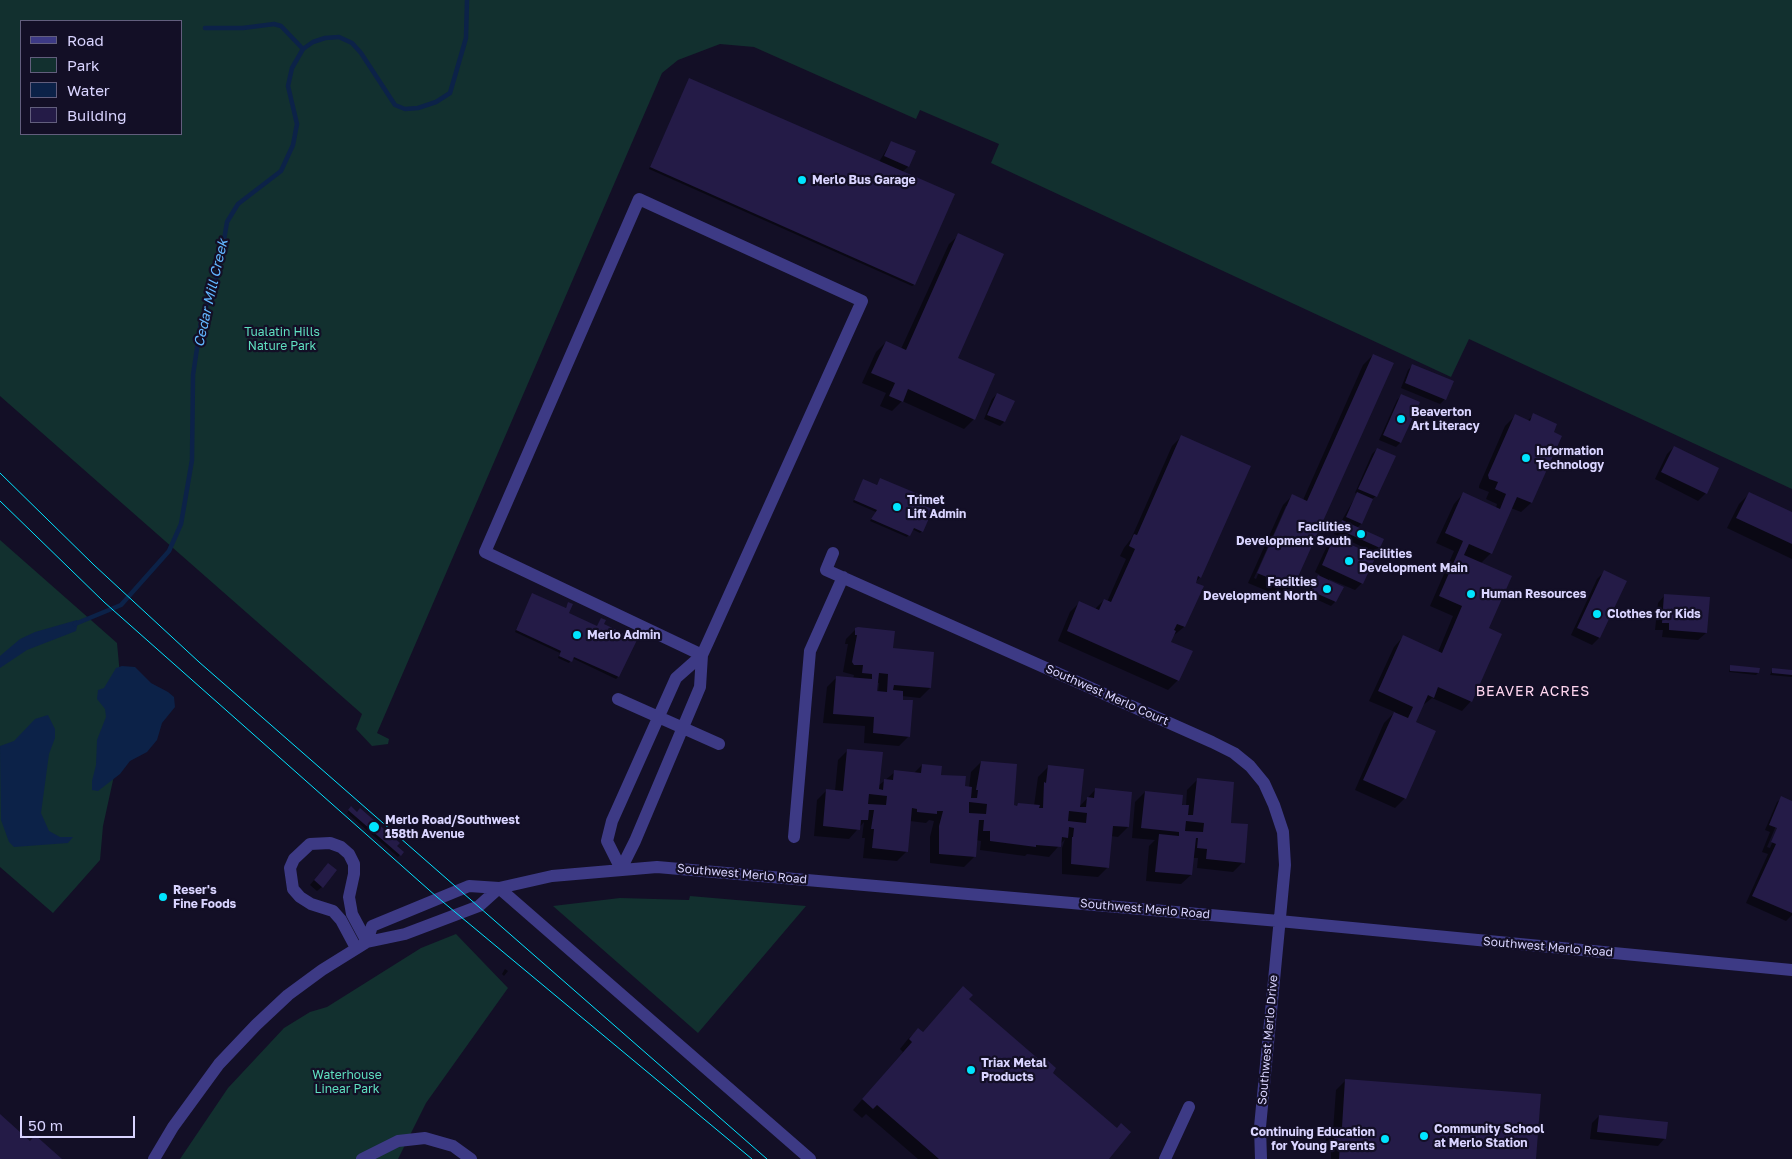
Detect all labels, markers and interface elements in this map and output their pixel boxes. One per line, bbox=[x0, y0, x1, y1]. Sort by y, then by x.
legend bbox=[20, 20, 182, 135]
text: Road bbox=[67, 31, 104, 49]
text: Park bbox=[67, 56, 99, 74]
text: Water bbox=[67, 81, 110, 99]
text: Building bbox=[67, 106, 127, 124]
place label: Merlo Bus Garage bbox=[812, 173, 916, 187]
marker: Merlo Bus Garage bbox=[796, 174, 808, 186]
water label: Cedar Mill Creek bbox=[190, 237, 232, 349]
park label: Tualatin Hills Nature Park bbox=[244, 325, 320, 353]
place label: Beaverton Art Literacy bbox=[1411, 405, 1480, 433]
marker: Beaverton Art Literacy bbox=[1395, 413, 1407, 425]
place label: Information Technology bbox=[1536, 444, 1604, 472]
marker: Information Technology bbox=[1520, 452, 1532, 464]
place label: Trimet Lift Admin bbox=[907, 493, 966, 521]
marker: Trimet Lift Admin bbox=[891, 501, 903, 513]
place label: Facilities Development South bbox=[1236, 520, 1351, 548]
marker: Facilities Development South bbox=[1355, 528, 1367, 540]
place label: Facilities Development Main bbox=[1359, 547, 1468, 575]
marker: Facilities Development Main bbox=[1343, 555, 1355, 567]
place label: Facilties Development North bbox=[1203, 575, 1317, 603]
marker: Facilties Development North bbox=[1321, 583, 1333, 595]
place label: Human Resources bbox=[1481, 587, 1586, 601]
marker: Human Resources bbox=[1465, 588, 1477, 600]
place label: Clothes for Kids bbox=[1607, 607, 1701, 621]
marker: Clothes for Kids bbox=[1591, 608, 1603, 620]
place label: Merlo Admin bbox=[587, 628, 660, 642]
marker: Merlo Admin bbox=[571, 629, 583, 641]
street label: Southwest Merlo Court bbox=[1043, 661, 1171, 729]
district label: BEAVER ACRES bbox=[1474, 684, 1592, 700]
place label: Merlo Road/Southwest 158th Avenue bbox=[385, 813, 520, 841]
marker: Merlo Road/Southwest 158th Avenue bbox=[367, 820, 381, 834]
street label: Southwest Merlo Road bbox=[677, 861, 807, 887]
place label: Reser's Fine Foods bbox=[173, 883, 236, 911]
marker: Reser's Fine Foods bbox=[157, 891, 169, 903]
street label: Southwest Merlo Road bbox=[1080, 896, 1210, 922]
street label: Southwest Merlo Road bbox=[1483, 934, 1613, 960]
street label: Southwest Merlo Drive bbox=[1255, 974, 1281, 1106]
place label: Triax Metal Products bbox=[981, 1056, 1047, 1084]
marker: Triax Metal Products bbox=[965, 1064, 977, 1076]
park label: Waterhouse Linear Park bbox=[312, 1068, 382, 1096]
scale bar bbox=[22, 1106, 138, 1138]
text: 50 m bbox=[28, 1116, 63, 1134]
place label: Community School at Merlo Station bbox=[1434, 1122, 1544, 1150]
place label: Continuing Education for Young Parents bbox=[1250, 1125, 1375, 1153]
marker: Community School at Merlo Station bbox=[1418, 1130, 1430, 1142]
marker: Continuing Education for Young Parents bbox=[1379, 1133, 1391, 1145]

